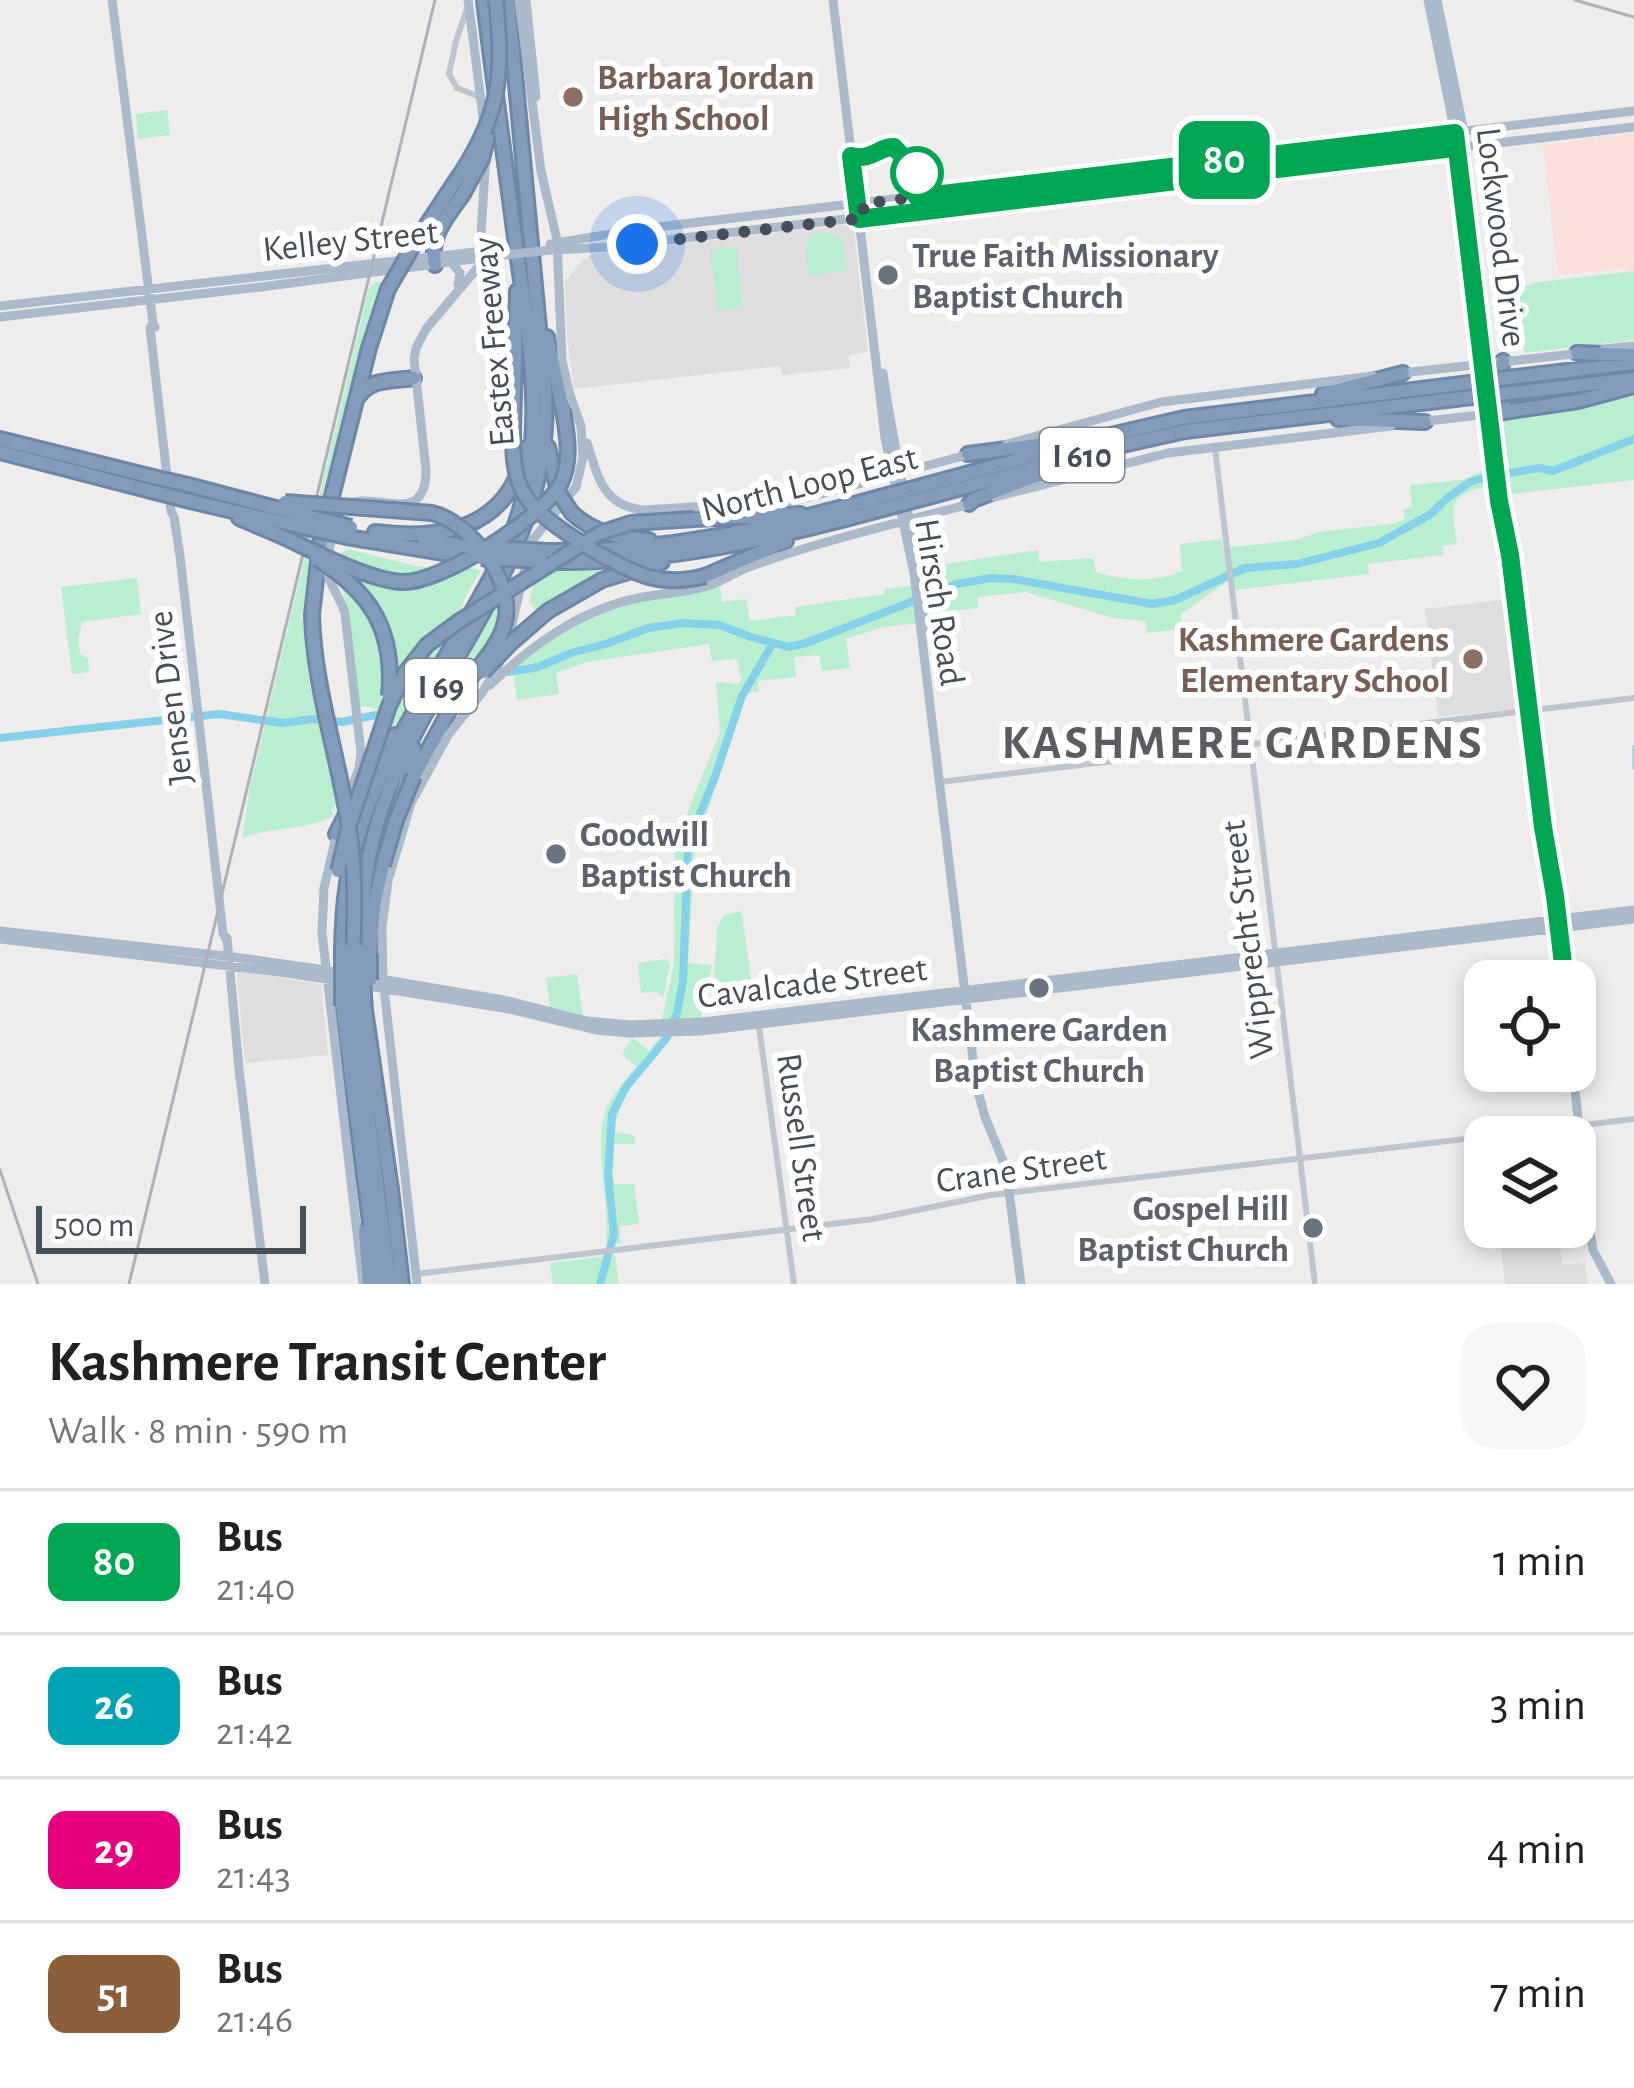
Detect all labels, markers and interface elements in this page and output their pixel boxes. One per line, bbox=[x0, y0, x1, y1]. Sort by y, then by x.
place label: Barbara Jordan High School bbox=[597, 60, 815, 137]
marker: Barbara Jordan High School bbox=[560, 84, 586, 110]
line badge: 80 bbox=[1170, 121, 1278, 199]
street label: Lockwood Drive bbox=[1470, 125, 1532, 349]
text: 80 bbox=[1203, 139, 1245, 181]
unlabelled marker bbox=[892, 148, 942, 198]
street label: Kelley Street bbox=[261, 214, 440, 268]
your location bbox=[607, 214, 667, 274]
street label: Eastex Freeway bbox=[467, 236, 521, 448]
place label: True Faith Missionary Baptist Church bbox=[912, 238, 1220, 315]
marker: True Faith Missionary Baptist Church bbox=[875, 262, 901, 288]
road number: I 610 bbox=[1040, 428, 1124, 482]
street label: North Loop East bbox=[698, 440, 922, 528]
street label: Hirsch Road bbox=[908, 516, 970, 688]
street label: Jensen Drive bbox=[142, 609, 200, 787]
place label: Kashmere Gardens Elementary School bbox=[1178, 622, 1449, 699]
marker: Kashmere Gardens Elementary School bbox=[1460, 646, 1486, 672]
road number: I 69 bbox=[405, 659, 477, 713]
district label: KASHMERE GARDENS bbox=[1001, 720, 1485, 768]
place label: Goodwill Baptist Church bbox=[580, 817, 792, 894]
street label: Wipprecht Street bbox=[1215, 818, 1280, 1061]
marker: Goodwill Baptist Church bbox=[543, 841, 569, 867]
street label: Cavalcade Street bbox=[695, 951, 930, 1015]
map controls bbox=[1464, 960, 1596, 1248]
button: locate bbox=[1464, 960, 1596, 1092]
marker: Kashmere Garden Baptist Church bbox=[1026, 975, 1052, 1001]
place label: Kashmere Garden Baptist Church bbox=[910, 1012, 1168, 1089]
street label: Russell Street bbox=[770, 1051, 832, 1244]
button: layers bbox=[1464, 1116, 1596, 1248]
street label: Crane Street bbox=[934, 1140, 1109, 1200]
place label: Gospel Hill Baptist Church bbox=[1077, 1191, 1289, 1268]
scale bar bbox=[36, 1200, 306, 1253]
text: 500 m bbox=[54, 1210, 135, 1243]
marker: Gospel Hill Baptist Church bbox=[1300, 1215, 1326, 1241]
button: heart bbox=[1460, 1323, 1586, 1449]
text: Kashmere Transit Center bbox=[48, 1334, 606, 1391]
text: Walk · 8 min · 590 m bbox=[48, 1412, 348, 1451]
text: Bus bbox=[216, 1515, 283, 1560]
text: 1 min bbox=[1493, 1539, 1586, 1584]
text: 80 bbox=[93, 1541, 135, 1583]
text: 21:40 bbox=[216, 1569, 295, 1608]
text: Bus bbox=[216, 1659, 283, 1704]
text: 3 min bbox=[1490, 1683, 1586, 1728]
text: 26 bbox=[94, 1685, 134, 1727]
text: 21:42 bbox=[216, 1713, 293, 1752]
text: Bus bbox=[216, 1803, 283, 1848]
text: 4 min bbox=[1487, 1827, 1586, 1872]
text: 29 bbox=[94, 1829, 134, 1871]
text: 21:43 bbox=[216, 1857, 291, 1896]
text: Bus bbox=[216, 1947, 283, 1992]
text: 7 min bbox=[1490, 1971, 1586, 2016]
text: 51 bbox=[97, 1973, 131, 2015]
text: 21:46 bbox=[216, 2001, 293, 2040]

